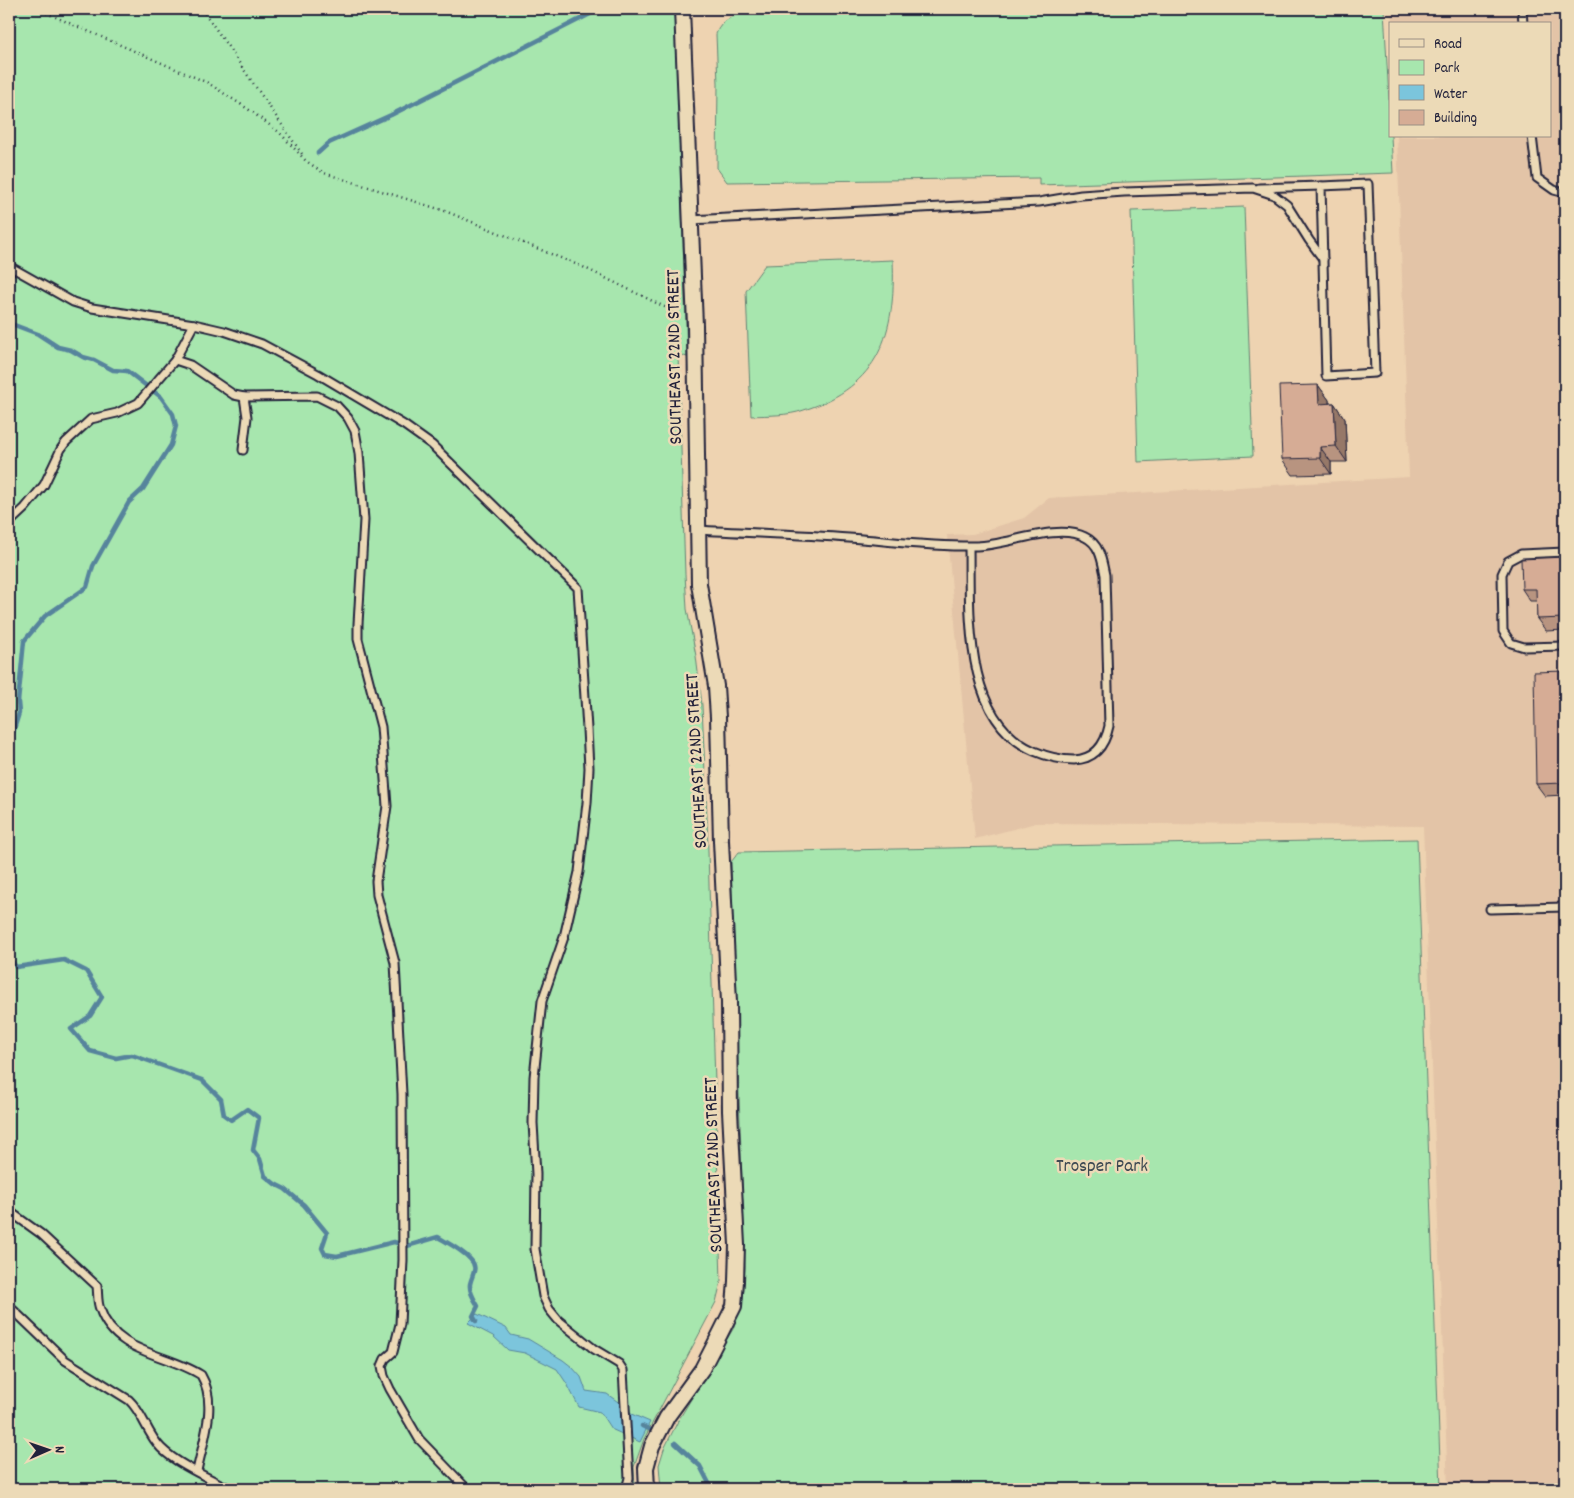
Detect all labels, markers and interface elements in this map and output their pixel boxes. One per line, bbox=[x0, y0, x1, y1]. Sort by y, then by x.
legend bbox=[1389, 22, 1552, 138]
text: Road bbox=[1434, 34, 1462, 56]
text: Park bbox=[1434, 58, 1460, 80]
text: Water bbox=[1434, 84, 1468, 106]
text: Building bbox=[1434, 108, 1477, 130]
street label: SOUTHEAST 22ND STREET bbox=[661, 269, 691, 445]
street label: SOUTHEAST 22ND STREET bbox=[680, 672, 716, 849]
street label: SOUTHEAST 22ND STREET bbox=[698, 1077, 732, 1253]
park label: Trosper Park bbox=[1056, 1154, 1148, 1181]
north arrow bbox=[22, 1426, 72, 1476]
text: N bbox=[49, 1446, 69, 1454]

